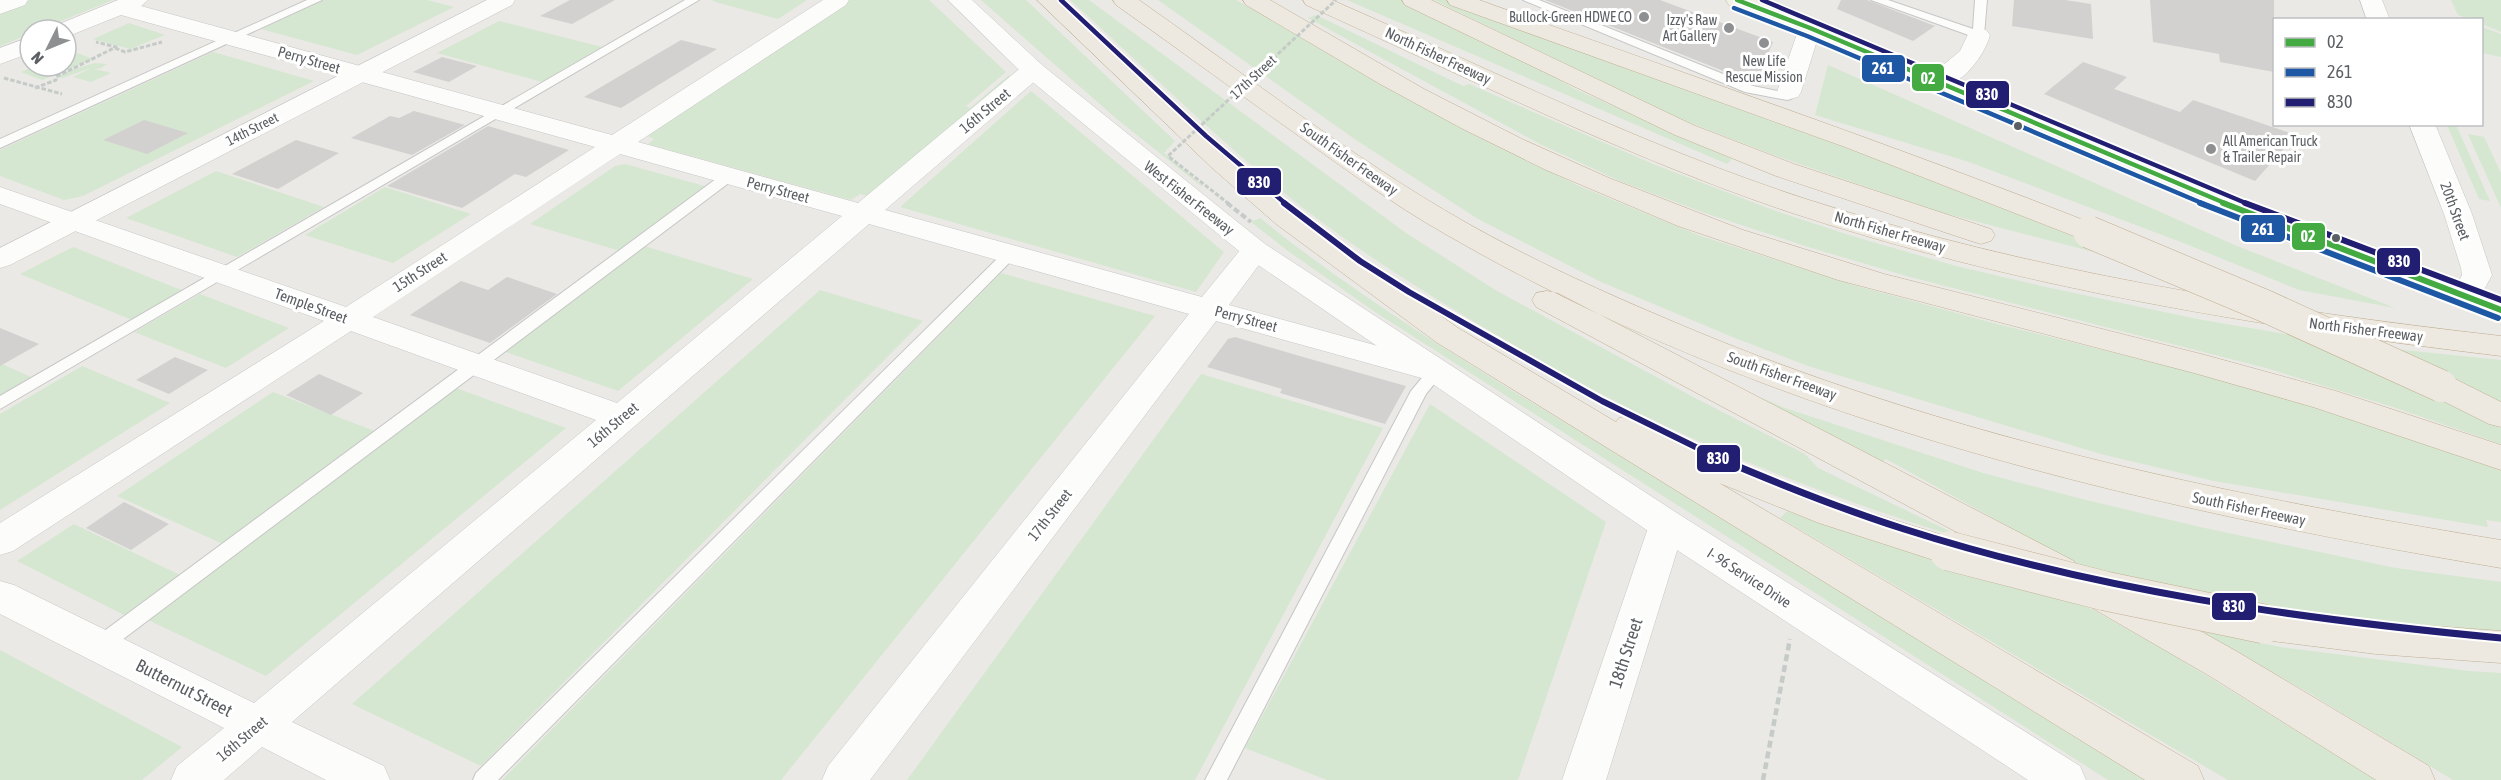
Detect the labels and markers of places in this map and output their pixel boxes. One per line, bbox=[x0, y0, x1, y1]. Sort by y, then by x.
place label: Bullock-Green HDWE CO bbox=[1509, 9, 1632, 25]
marker: Bullock-Green HDWE CO bbox=[1637, 10, 1651, 24]
place label: Izzy's Raw Art Gallery bbox=[1663, 12, 1718, 44]
marker: Izzy's Raw Art Gallery bbox=[1722, 21, 1736, 35]
marker: New Life Rescue Mission bbox=[1757, 36, 1771, 50]
place label: New Life Rescue Mission bbox=[1725, 53, 1803, 85]
unlabelled marker bbox=[2012, 120, 2024, 132]
place label: All American Truck & Trailer Repair bbox=[2223, 133, 2318, 165]
marker: All American Truck & Trailer Repair bbox=[2204, 142, 2218, 156]
unlabelled marker bbox=[2330, 232, 2342, 244]

